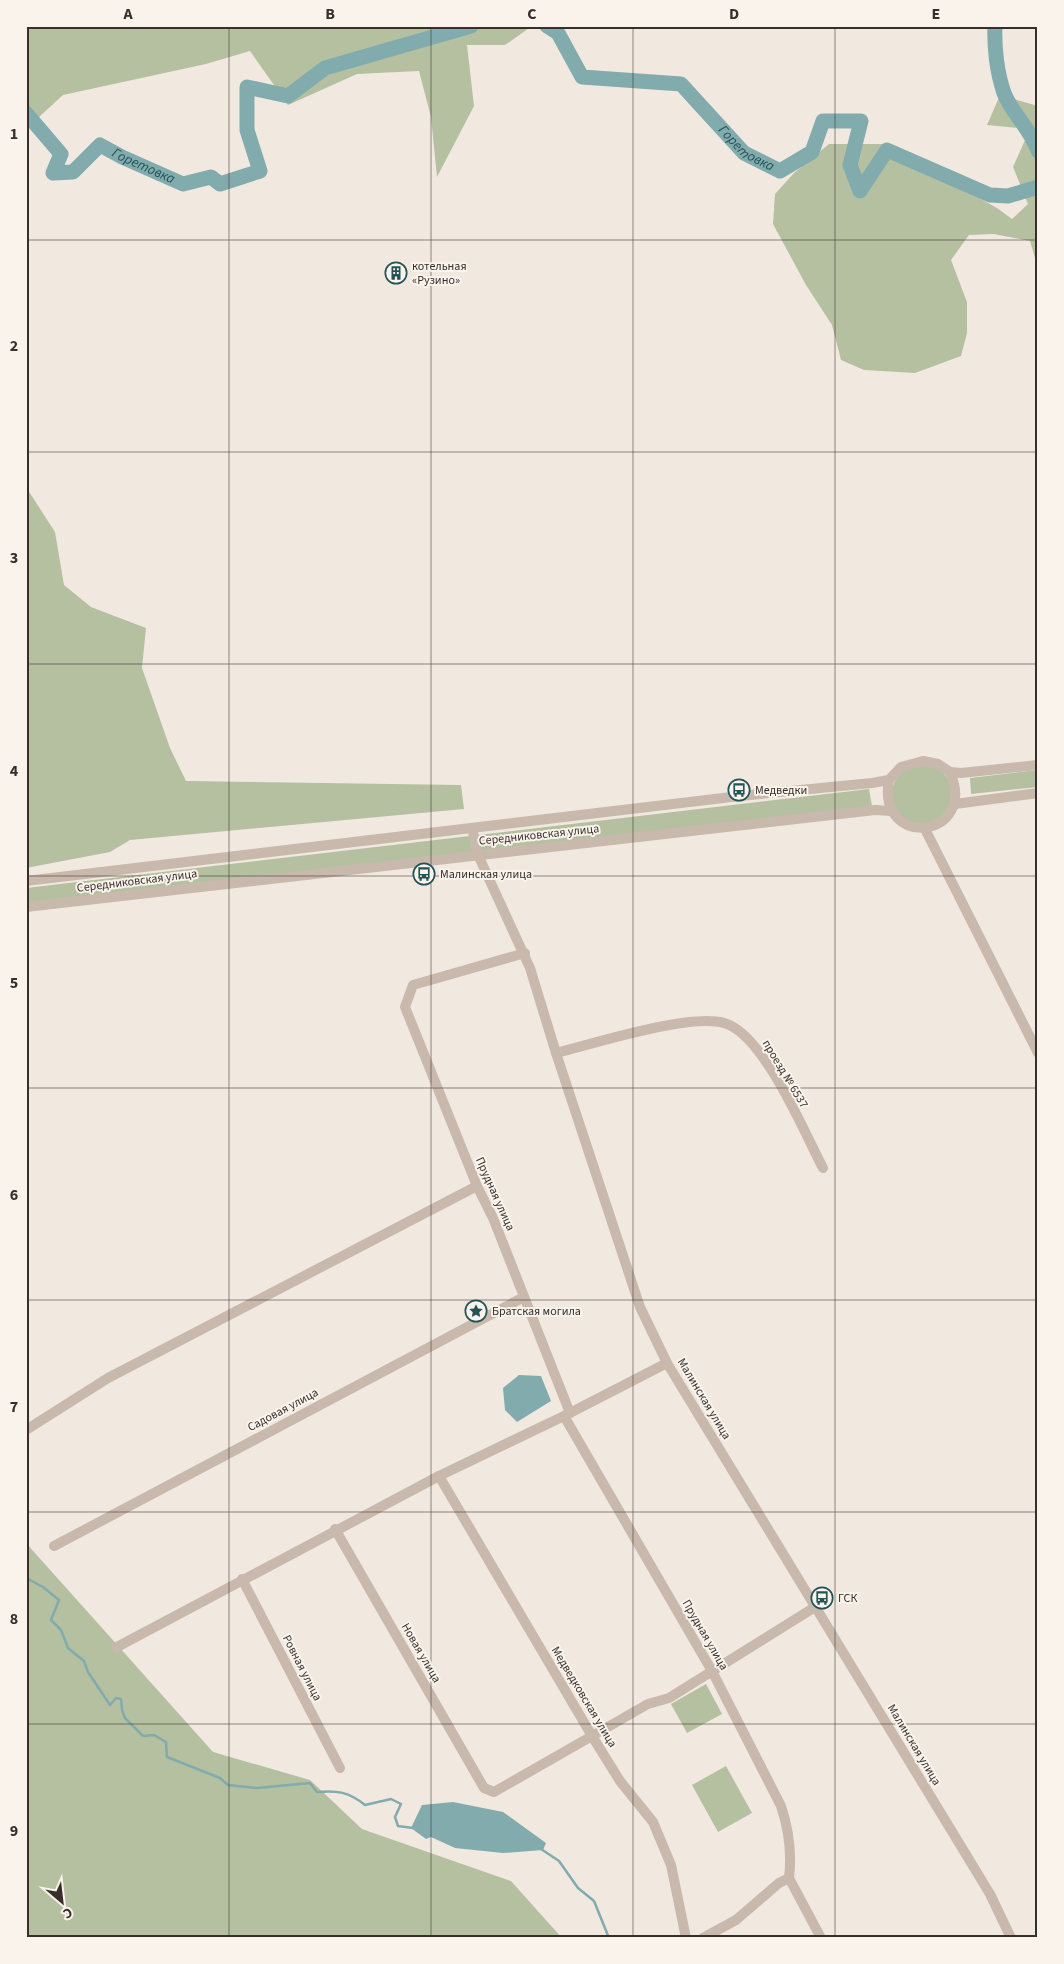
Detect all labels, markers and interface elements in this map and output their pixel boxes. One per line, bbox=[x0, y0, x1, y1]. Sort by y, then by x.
text: A bbox=[122, 3, 133, 25]
text: B bbox=[325, 3, 335, 25]
text: C bbox=[527, 3, 537, 25]
text: D bbox=[729, 3, 739, 25]
text: E bbox=[932, 3, 940, 25]
water label: Горетовка bbox=[713, 121, 778, 177]
text: 1 bbox=[10, 123, 18, 145]
water label: Горетовка bbox=[108, 143, 178, 189]
place label: котельная «Рузино» bbox=[412, 258, 467, 289]
building icon: котельная «Рузино» bbox=[384, 261, 408, 285]
text: 2 bbox=[10, 335, 18, 357]
text: 3 bbox=[10, 547, 18, 569]
text: 4 bbox=[10, 760, 19, 782]
bus stop icon: Медведки bbox=[727, 778, 751, 802]
place label: Медведки bbox=[755, 782, 807, 799]
street label: Середниковская улица bbox=[478, 820, 600, 850]
bus stop icon: Малинская улица bbox=[412, 862, 436, 886]
street label: Середниковская улица bbox=[76, 865, 198, 897]
place label: Малинская улица bbox=[440, 866, 532, 883]
text: 5 bbox=[10, 972, 18, 994]
street label: проезд № 6537 bbox=[758, 1037, 812, 1111]
street label: Прудная улица bbox=[471, 1154, 519, 1234]
text: 6 bbox=[10, 1184, 18, 1206]
place icon: Братская могила bbox=[464, 1299, 488, 1323]
place label: Братская могила bbox=[492, 1303, 581, 1320]
street label: Малинская улица bbox=[673, 1355, 735, 1443]
street label: Садовая улица bbox=[245, 1384, 321, 1436]
text: 7 bbox=[10, 1396, 18, 1418]
bus stop icon: ГСК bbox=[810, 1586, 834, 1610]
place label: ГСК bbox=[838, 1590, 857, 1607]
street label: Прудная улица bbox=[678, 1596, 732, 1674]
text: 8 bbox=[10, 1608, 18, 1630]
street label: Новая улица bbox=[397, 1620, 445, 1686]
street label: Ровная улица bbox=[278, 1632, 326, 1704]
street label: Медведковская улица bbox=[547, 1643, 621, 1751]
street label: Малинская улица bbox=[883, 1701, 945, 1789]
text: 9 bbox=[10, 1820, 18, 1842]
north arrow bbox=[38, 1876, 88, 1926]
text: С bbox=[59, 1902, 76, 1923]

